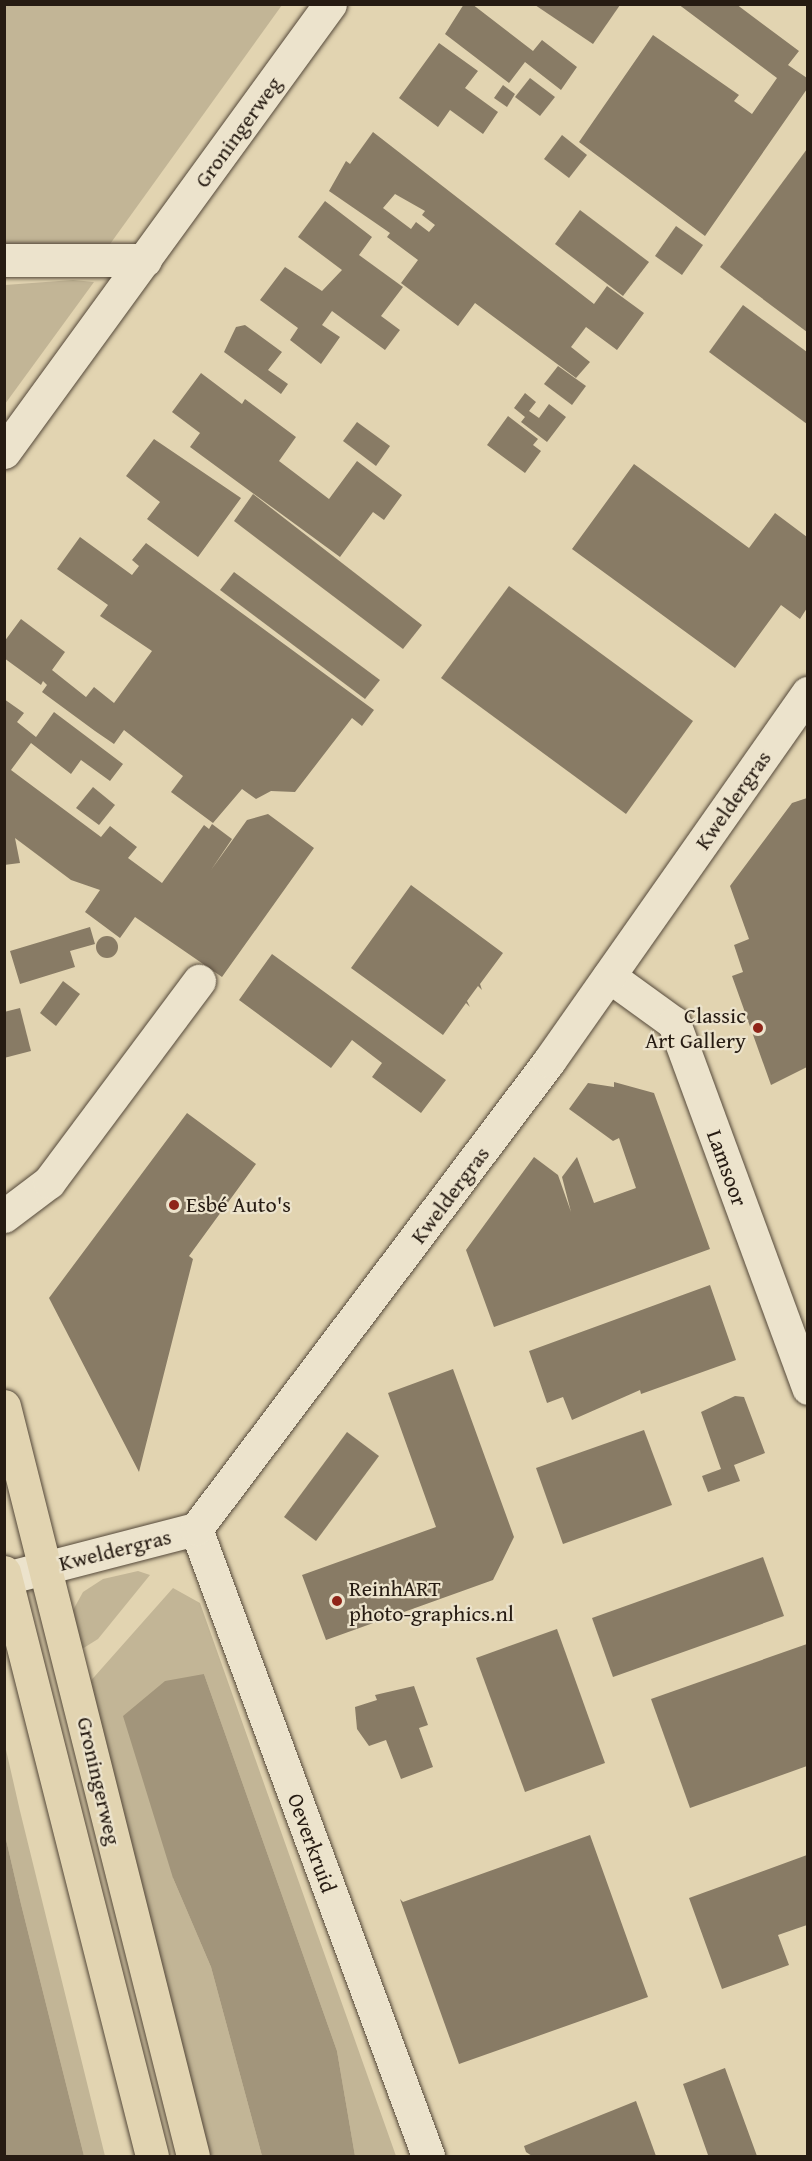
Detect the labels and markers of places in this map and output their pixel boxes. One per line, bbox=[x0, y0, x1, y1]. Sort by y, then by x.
place label: Classic Art Gallery bbox=[645, 1002, 746, 1054]
marker: Classic Art Gallery bbox=[751, 1021, 765, 1035]
place label: Esbé Auto's bbox=[186, 1192, 291, 1218]
marker: Esbé Auto's bbox=[167, 1198, 181, 1212]
place label: ReinhART photo-graphics.nl bbox=[349, 1575, 514, 1627]
marker: ReinhART photo-graphics.nl bbox=[330, 1594, 344, 1608]

